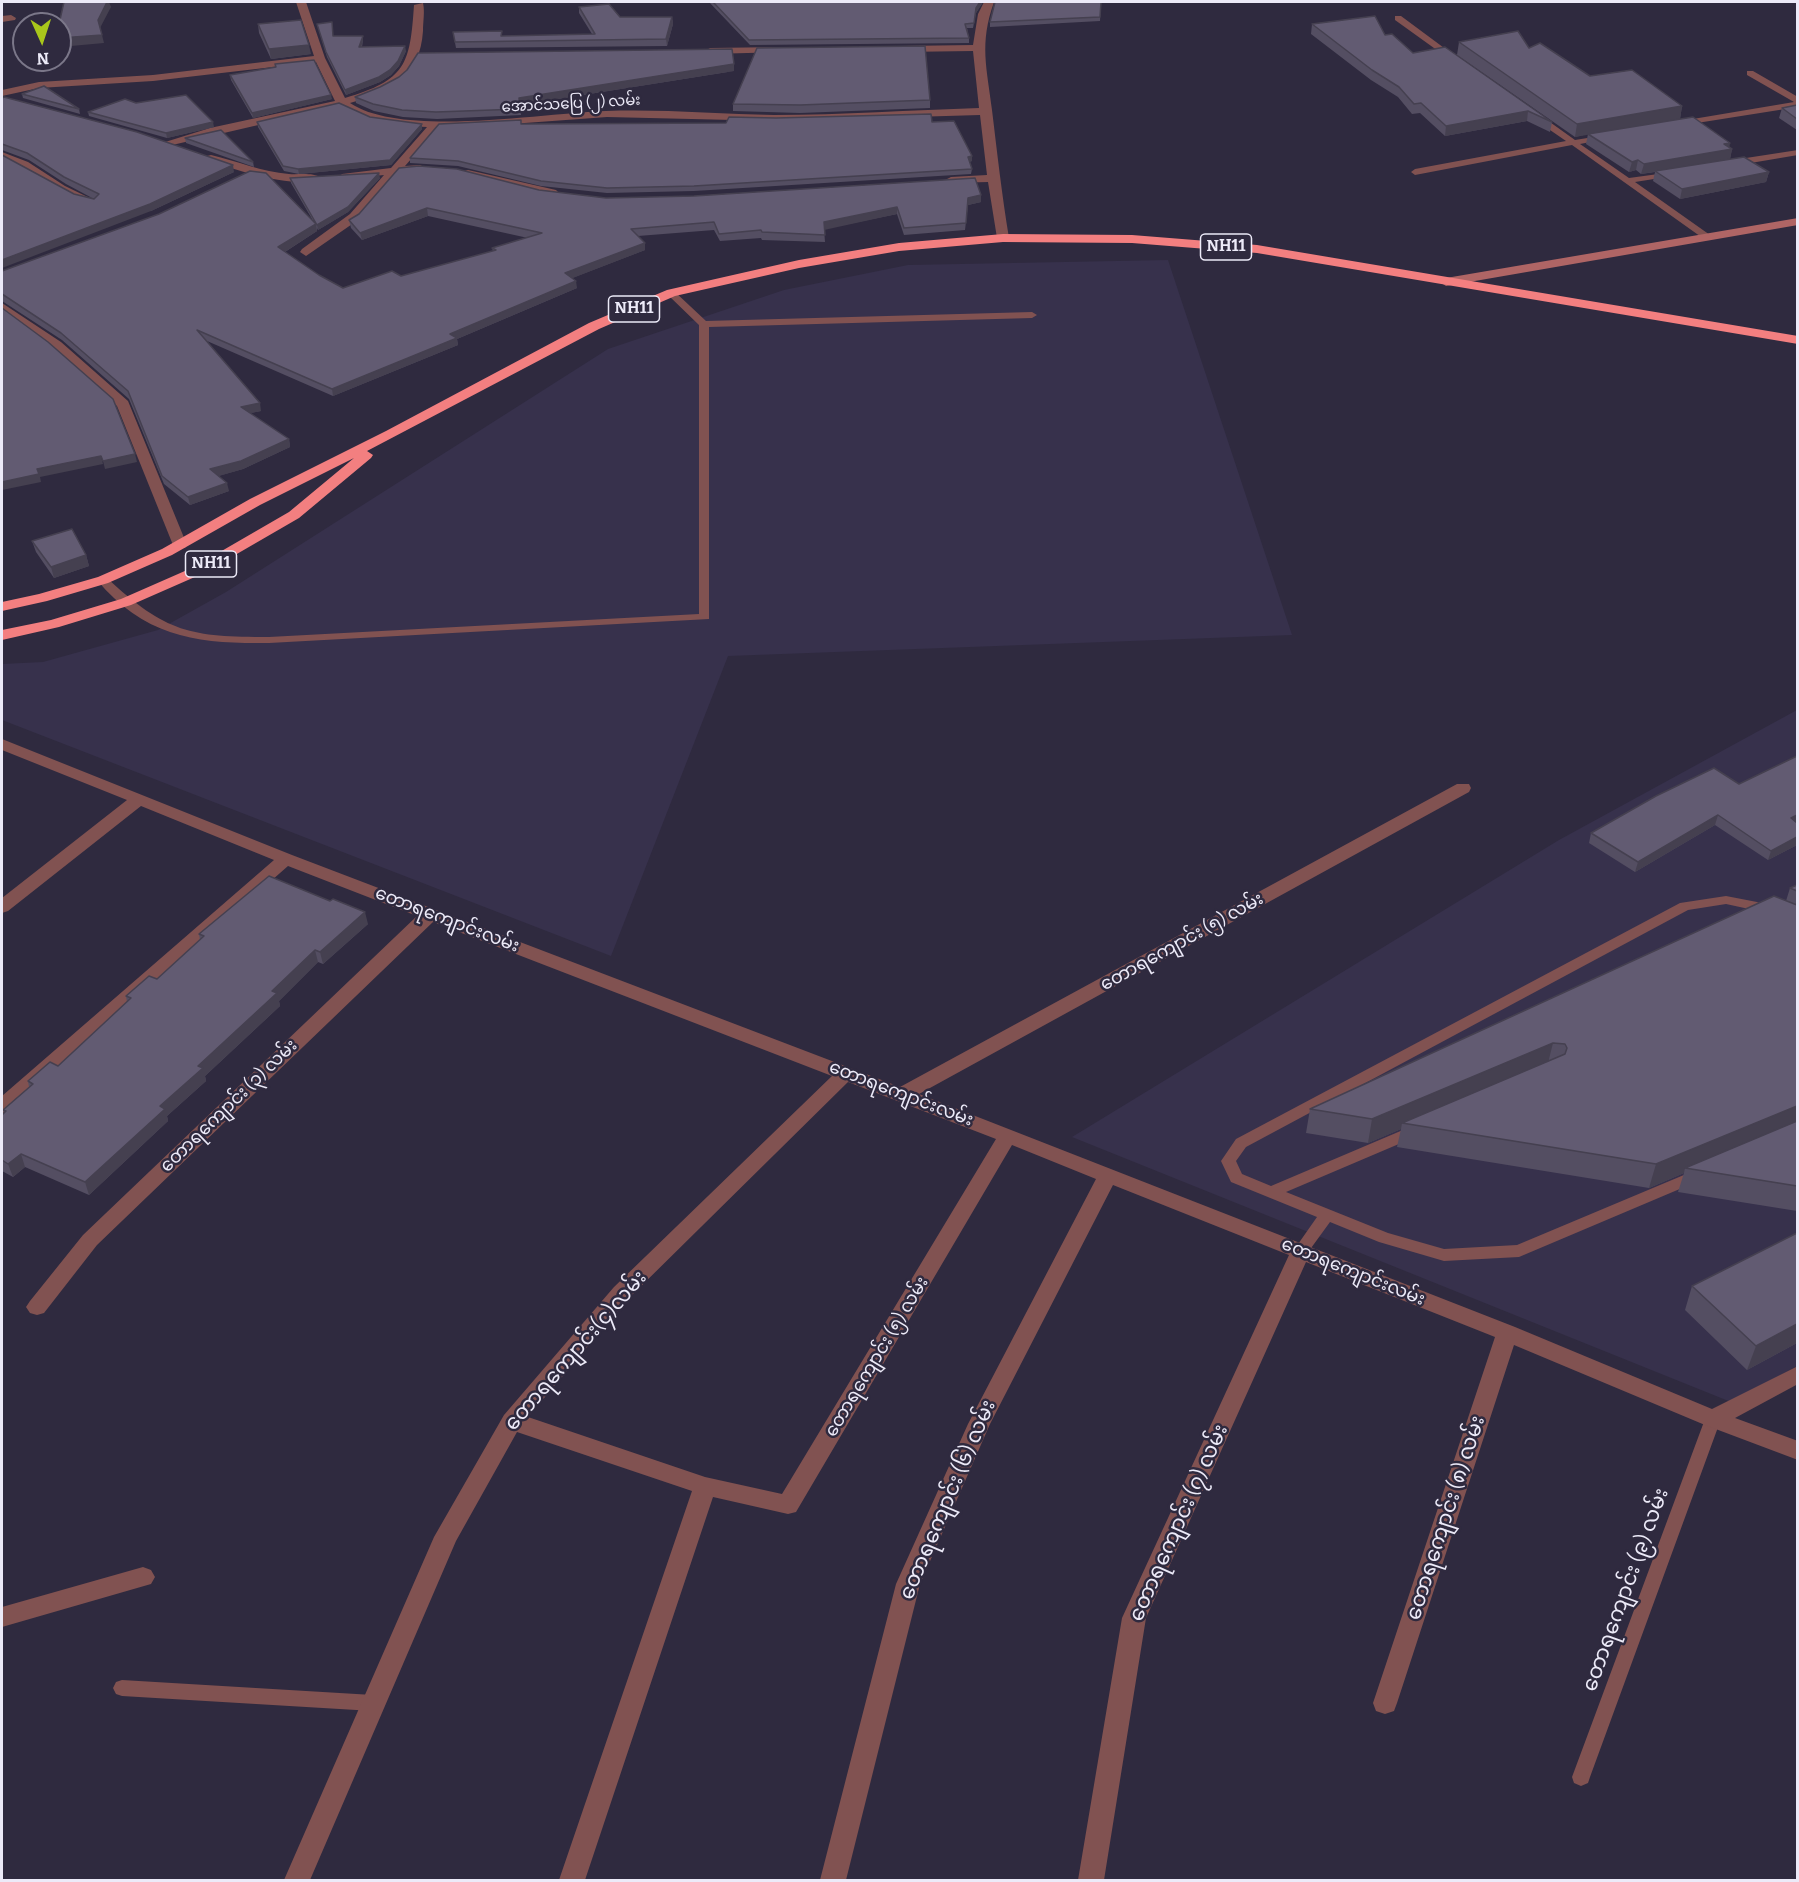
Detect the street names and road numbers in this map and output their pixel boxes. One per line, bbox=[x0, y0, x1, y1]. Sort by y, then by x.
street label: အောင်သပြေ (၂) လမ်း bbox=[501, 91, 641, 117]
road number: NH11 bbox=[1200, 234, 1252, 260]
road number: NH11 bbox=[608, 296, 660, 322]
road number: NH11 bbox=[186, 551, 236, 577]
street label: တောရကျောင်းလမ်း bbox=[372, 883, 522, 957]
street label: တောရကျောင်း (၅) လမ်း bbox=[1097, 888, 1267, 996]
street label: တောရကျောင်း (၃) လမ်း bbox=[156, 1035, 302, 1177]
street label: တောရကျောင်းလမ်း bbox=[826, 1057, 976, 1131]
street label: တောရကျောင်းလမ်း bbox=[1278, 1233, 1428, 1311]
street label: တောရကျောင်း(၄)လမ်း bbox=[500, 1266, 652, 1436]
street label: တောရကျောင်း (၅) လမ်း bbox=[821, 1273, 933, 1441]
street label: တောရကျောင်း (၆) လမ်း bbox=[894, 1396, 1002, 1604]
street label: တောရကျောင်း (၈) လမ်း bbox=[1401, 1413, 1491, 1623]
street label: တောရကျောင်း (၇) လမ်း bbox=[1124, 1421, 1234, 1625]
street label: တောရကျောင်း (၉) လမ်း bbox=[1577, 1485, 1675, 1695]

